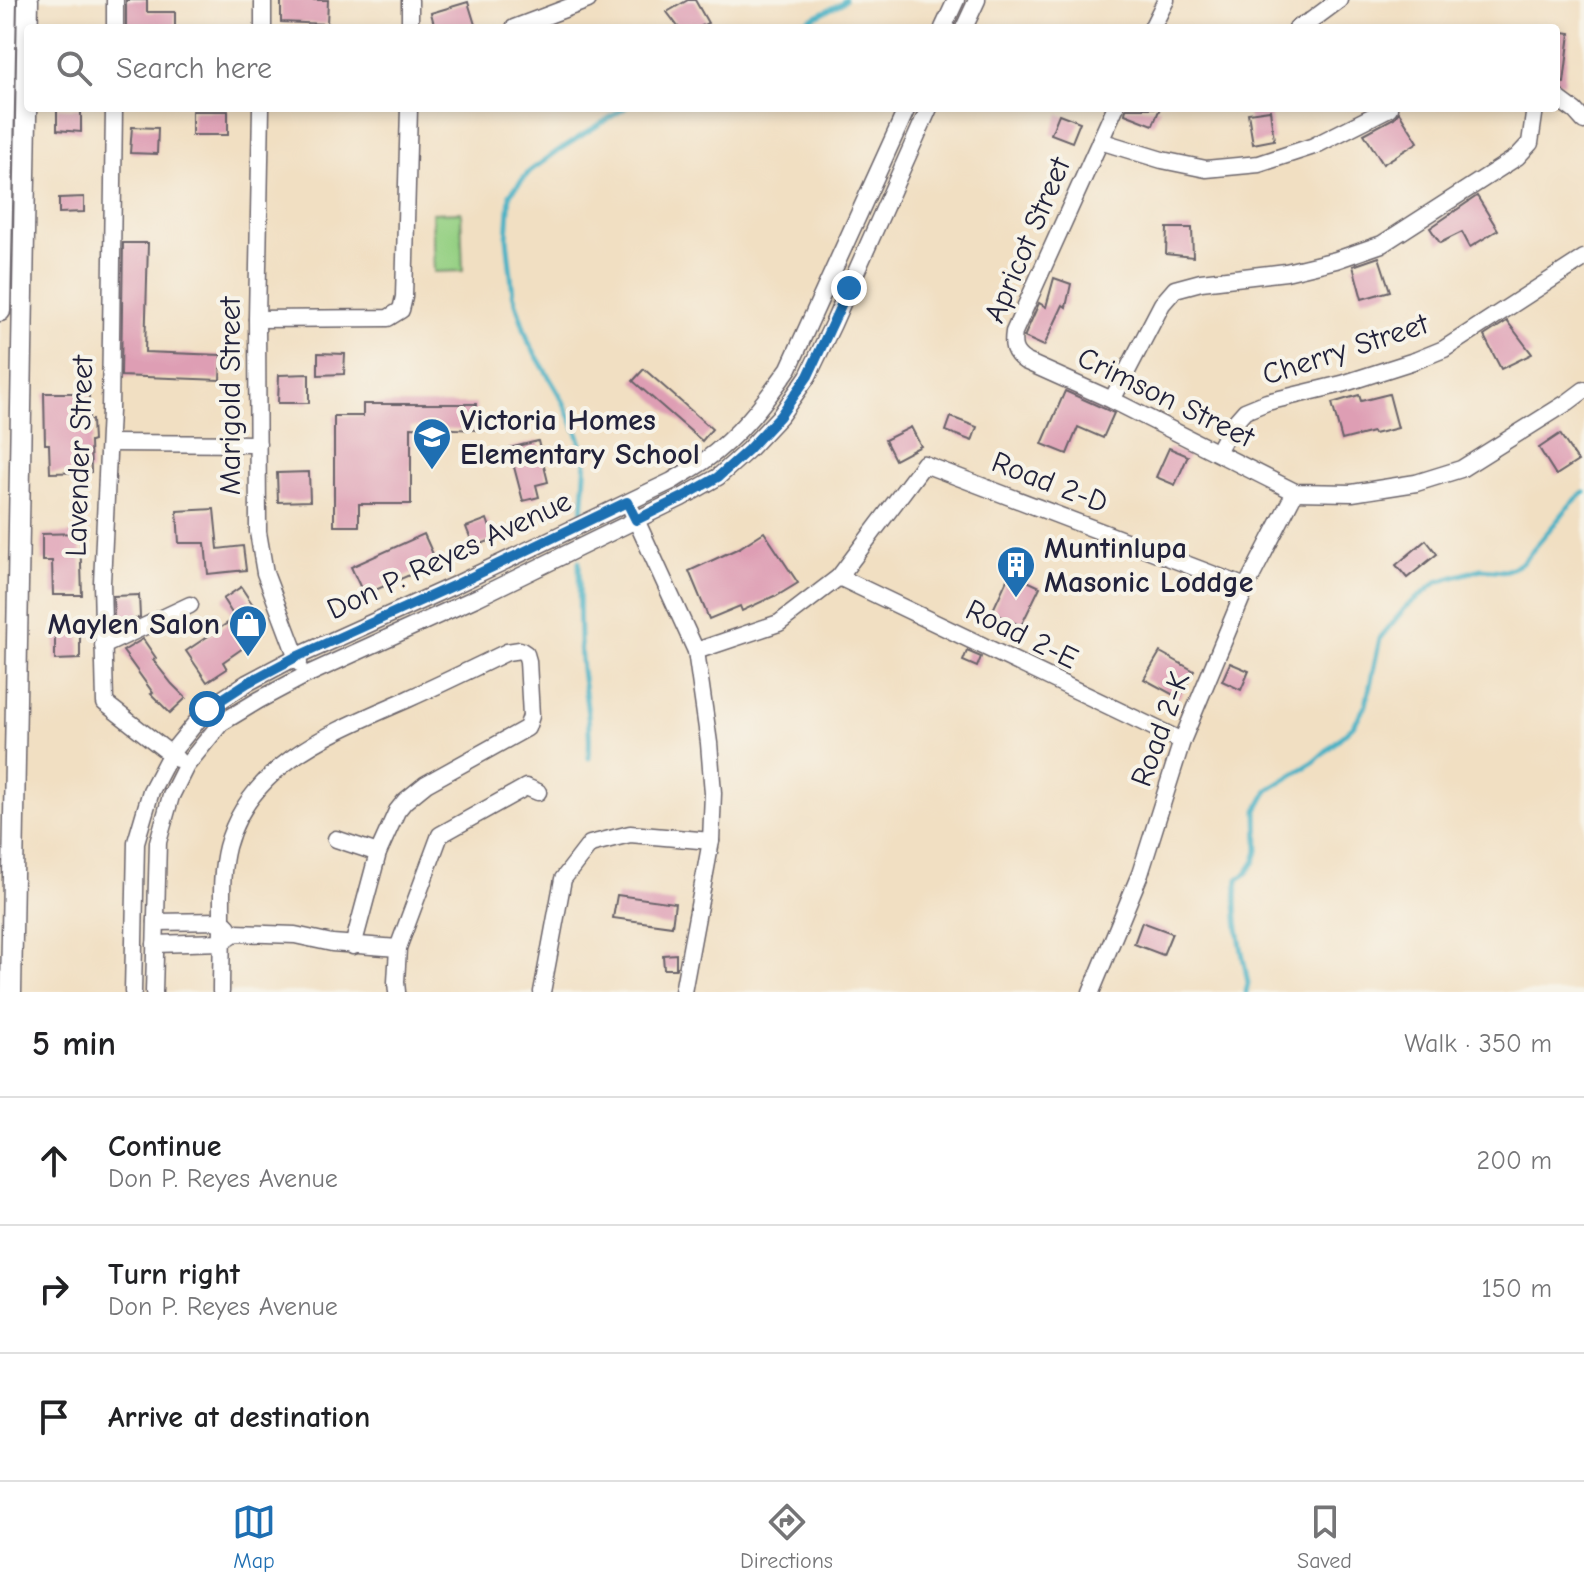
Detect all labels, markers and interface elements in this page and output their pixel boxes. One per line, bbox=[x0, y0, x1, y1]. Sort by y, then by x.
search box bbox=[24, 24, 1560, 112]
icon: search bbox=[52, 46, 96, 90]
text: Search here bbox=[116, 51, 272, 86]
street label: Apricot Street bbox=[977, 151, 1078, 328]
route end bbox=[831, 270, 867, 306]
street label: Marigold Street bbox=[213, 295, 248, 495]
street label: Cherry Street bbox=[1258, 306, 1434, 393]
street label: Crimson Street bbox=[1072, 340, 1261, 456]
street label: Lavender Street bbox=[58, 353, 101, 557]
place label: Victoria Homes Elementary School bbox=[460, 403, 700, 472]
school or university icon: Victoria Homes Elementary School bbox=[411, 416, 453, 471]
street label: Road 2-D bbox=[987, 444, 1113, 521]
street label: Don P. Reyes Avenue bbox=[322, 484, 577, 627]
place label: Muntinlupa Masonic Loddge bbox=[1044, 531, 1253, 600]
building icon: Muntinlupa Masonic Loddge bbox=[995, 544, 1037, 599]
street label: Road 2-E bbox=[960, 592, 1084, 677]
shop icon: Maylen Salon bbox=[227, 603, 269, 658]
place label: Maylen Salon bbox=[48, 607, 220, 642]
street label: Road 2-K bbox=[1124, 667, 1197, 791]
route start bbox=[189, 691, 225, 727]
text: 5 min bbox=[32, 1024, 116, 1064]
text: Walk · 350 m bbox=[1404, 1029, 1552, 1059]
text: Continue bbox=[108, 1129, 222, 1164]
icon: ahead bbox=[32, 1139, 76, 1183]
text: 200 m bbox=[1477, 1146, 1552, 1176]
text: Don P. Reyes Avenue bbox=[108, 1164, 338, 1194]
text: Turn right bbox=[108, 1257, 240, 1292]
icon: right bbox=[32, 1267, 76, 1311]
text: 150 m bbox=[1482, 1274, 1552, 1304]
text: Don P. Reyes Avenue bbox=[108, 1292, 338, 1322]
icon: arrive bbox=[32, 1395, 76, 1439]
text: Arrive at destination bbox=[108, 1400, 370, 1435]
tab: Map bbox=[232, 1500, 276, 1574]
tab: Directions bbox=[740, 1500, 833, 1574]
tab: Saved bbox=[1297, 1500, 1352, 1574]

